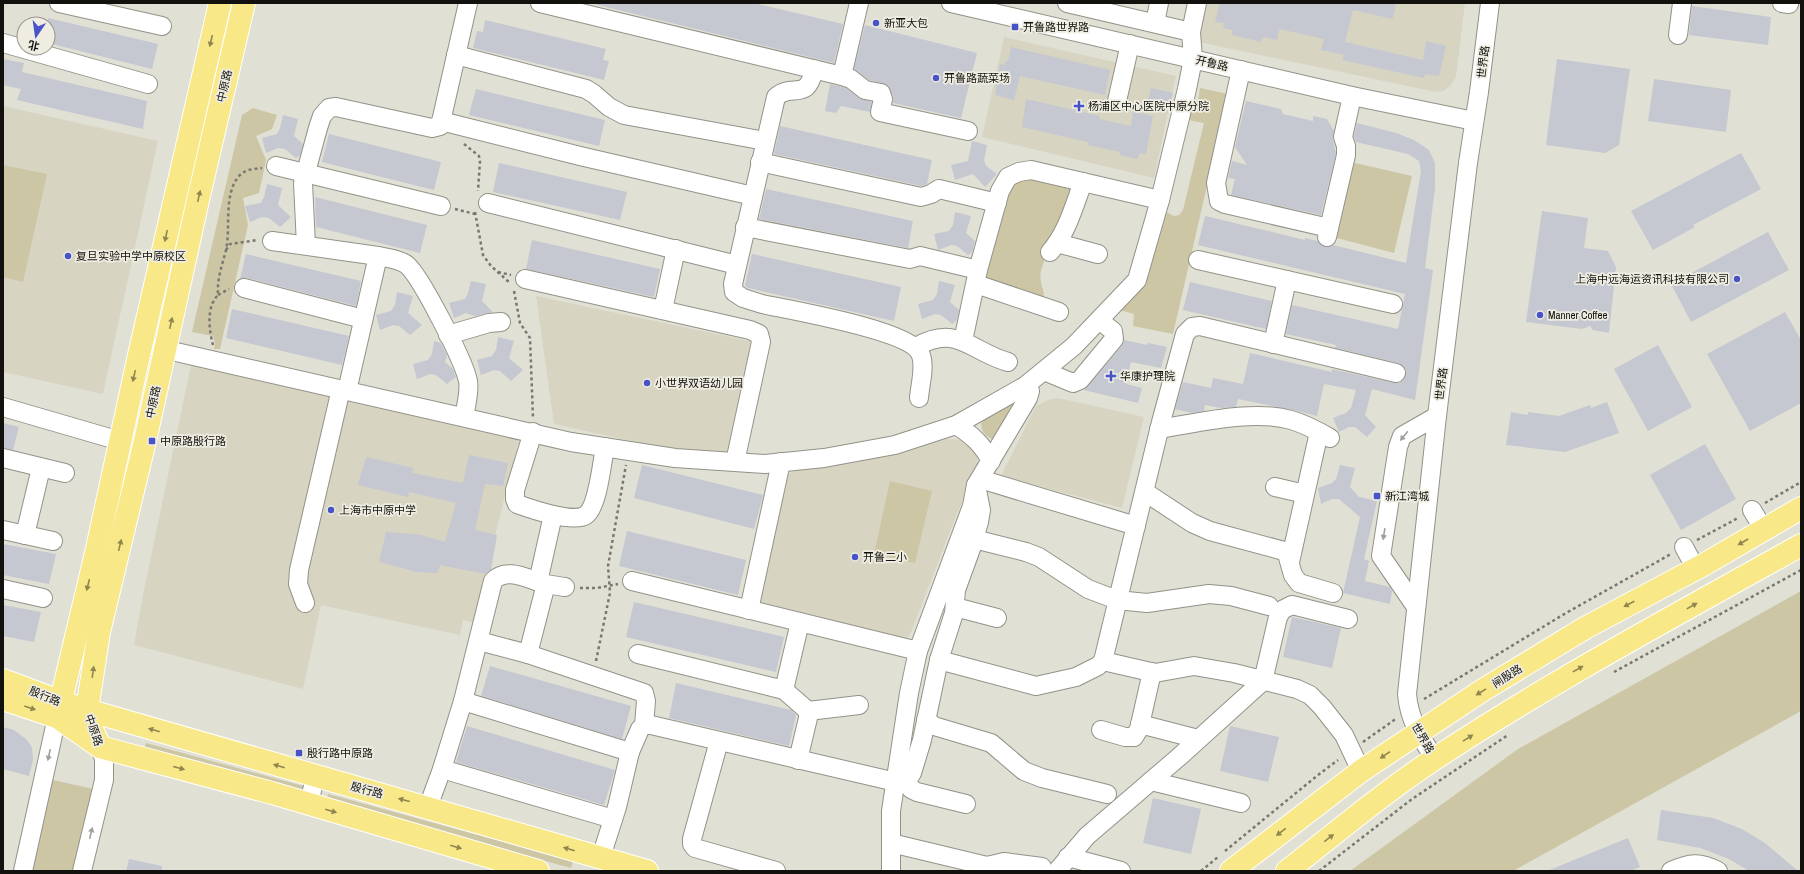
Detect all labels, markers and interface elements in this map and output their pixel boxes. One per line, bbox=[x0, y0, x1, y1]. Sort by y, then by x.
north arrow bbox=[16, 16, 56, 56]
place label: 新亚大包 bbox=[884, 16, 928, 30]
marker: 新亚大包 bbox=[871, 18, 881, 28]
place label: 开鲁路世界路 bbox=[1023, 20, 1089, 34]
marker: 开鲁路世界路 bbox=[1010, 22, 1020, 32]
one-way arrow bbox=[208, 35, 214, 47]
text: 北 bbox=[27, 38, 41, 54]
street label: 世界路 bbox=[1474, 45, 1492, 79]
street label: 开鲁路 bbox=[1194, 52, 1230, 74]
street label: 中原路 bbox=[213, 68, 235, 104]
place label: 开鲁路蔬菜场 bbox=[944, 71, 1010, 85]
marker: 开鲁路蔬菜场 bbox=[931, 73, 941, 83]
place label: 杨浦区中心医院中原分院 bbox=[1088, 99, 1209, 113]
marker: 杨浦区中心医院中原分院 bbox=[1073, 100, 1085, 112]
one-way arrow bbox=[196, 189, 202, 201]
one-way arrow bbox=[163, 230, 169, 242]
place label: 复旦实验中学中原校区 bbox=[76, 249, 186, 263]
marker: 复旦实验中学中原校区 bbox=[63, 251, 73, 261]
place label: 上海中远海运资讯科技有限公司 bbox=[1575, 272, 1729, 286]
marker: 上海中远海运资讯科技有限公司 bbox=[1732, 274, 1742, 284]
place label: Manner Coffee bbox=[1548, 308, 1608, 322]
marker: Manner Coffee bbox=[1535, 310, 1545, 320]
one-way arrow bbox=[168, 316, 174, 329]
street label: 世界路 bbox=[1432, 367, 1450, 401]
place label: 华康护理院 bbox=[1120, 369, 1175, 383]
one-way arrow bbox=[131, 370, 137, 382]
marker: 华康护理院 bbox=[1105, 370, 1117, 382]
place label: 小世界双语幼儿园 bbox=[655, 376, 743, 390]
marker: 小世界双语幼儿园 bbox=[642, 378, 652, 388]
street label: 中原路 bbox=[143, 384, 163, 420]
one-way arrow bbox=[1400, 431, 1409, 441]
place label: 中原路殷行路 bbox=[160, 434, 226, 448]
marker: 中原路殷行路 bbox=[147, 436, 157, 446]
place label: 新江湾城 bbox=[1385, 489, 1429, 503]
marker: 新江湾城 bbox=[1372, 491, 1382, 501]
place label: 上海市中原中学 bbox=[339, 503, 416, 517]
marker: 上海市中原中学 bbox=[326, 505, 336, 515]
one-way arrow bbox=[1381, 528, 1387, 541]
one-way arrow bbox=[1737, 538, 1749, 545]
one-way arrow bbox=[117, 539, 123, 551]
place label: 开鲁二小 bbox=[863, 550, 907, 564]
marker: 开鲁二小 bbox=[850, 552, 860, 562]
one-way arrow bbox=[85, 579, 91, 592]
one-way arrow bbox=[1623, 601, 1635, 607]
one-way arrow bbox=[1686, 602, 1698, 609]
street label: 闸殷路 bbox=[1489, 661, 1525, 691]
one-way arrow bbox=[90, 666, 96, 678]
one-way arrow bbox=[1573, 666, 1584, 673]
street label: 殷行路 bbox=[27, 683, 63, 709]
one-way arrow bbox=[1476, 688, 1486, 696]
one-way arrow bbox=[24, 705, 36, 711]
street label: 中原路 bbox=[82, 712, 106, 748]
street label: 世界路 bbox=[1409, 720, 1437, 756]
one-way arrow bbox=[148, 727, 160, 733]
one-way arrow bbox=[1463, 734, 1473, 742]
place label: 殷行路中原路 bbox=[307, 746, 373, 760]
marker: 殷行路中原路 bbox=[294, 748, 304, 758]
one-way arrow bbox=[45, 749, 51, 761]
one-way arrow bbox=[1379, 751, 1391, 758]
one-way arrow bbox=[273, 763, 285, 769]
one-way arrow bbox=[173, 765, 185, 771]
street label: 殷行路 bbox=[349, 779, 385, 801]
one-way arrow bbox=[398, 797, 410, 803]
one-way arrow bbox=[325, 808, 337, 814]
one-way arrow bbox=[88, 827, 94, 839]
one-way arrow bbox=[1275, 828, 1286, 836]
one-way arrow bbox=[1323, 834, 1334, 843]
one-way arrow bbox=[450, 844, 462, 850]
one-way arrow bbox=[563, 846, 575, 852]

